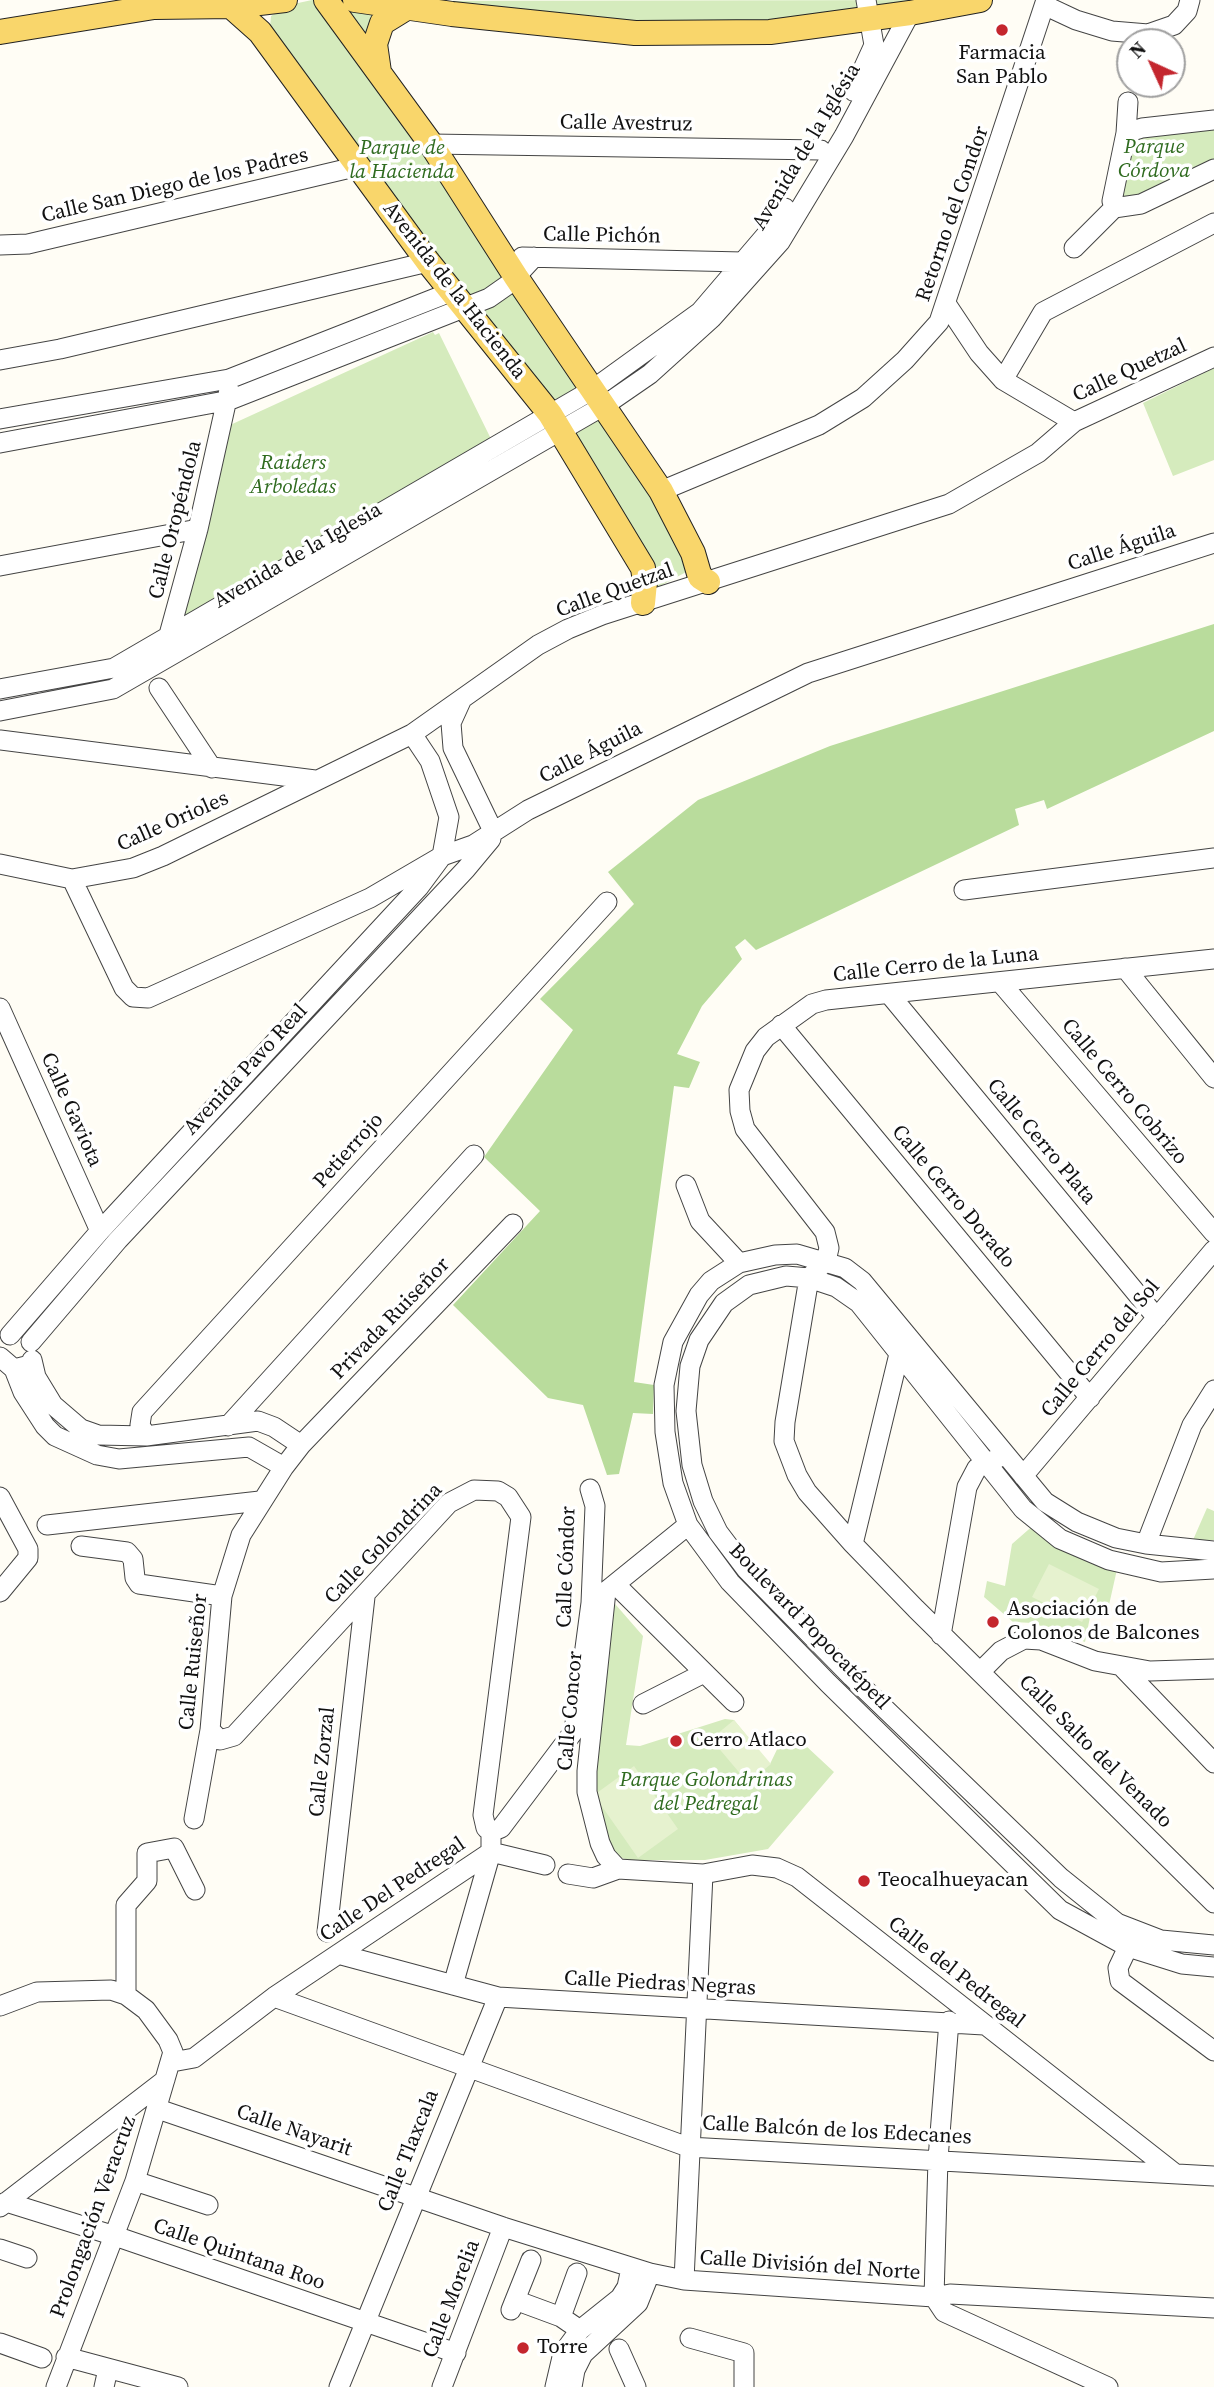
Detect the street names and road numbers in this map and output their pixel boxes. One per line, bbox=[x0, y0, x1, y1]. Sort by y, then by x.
street label: Avenida de la Iglésia bbox=[747, 59, 867, 235]
street label: Calle Avestruz bbox=[560, 110, 692, 138]
street label: Retorno del Condor bbox=[911, 123, 995, 305]
street label: Calle San Diego de los Padres bbox=[39, 143, 311, 229]
street label: Avenida de la Hacienda bbox=[377, 197, 531, 385]
street label: Calle Pichón bbox=[543, 222, 661, 250]
street label: Calle Quetzal bbox=[1069, 334, 1191, 408]
street label: Calle Oropéndola bbox=[144, 438, 208, 602]
street label: Avenida de la Iglesia bbox=[209, 498, 387, 614]
street label: Calle Águila bbox=[1065, 519, 1179, 577]
street label: Calle Quetzal bbox=[553, 558, 677, 624]
street label: Calle Águila bbox=[535, 716, 647, 790]
street label: Calle Orioles bbox=[113, 786, 233, 858]
street label: Calle Cerro de la Luna bbox=[832, 942, 1040, 988]
street label: Avenida Pavo Real bbox=[179, 999, 313, 1141]
street label: Calle Cerro Cobrizo bbox=[1056, 1014, 1192, 1170]
street label: Calle Gaviota bbox=[35, 1049, 107, 1171]
street label: Calle Cerro Plata bbox=[981, 1074, 1101, 1210]
street label: Petierrojo bbox=[309, 1108, 389, 1194]
street label: Calle Cerro Dorado bbox=[886, 1120, 1020, 1274]
street label: Privada Ruiseñor bbox=[326, 1253, 456, 1385]
street label: Calle Cerro del Sol bbox=[1036, 1275, 1166, 1423]
street label: Calle Golondrina bbox=[320, 1478, 448, 1610]
street label: Calle Cóndor bbox=[552, 1506, 582, 1628]
street label: Boulevard Popocatépetl bbox=[723, 1539, 895, 1715]
street label: Calle Ruiseñor bbox=[174, 1593, 214, 1731]
street label: Calle Concor bbox=[553, 1650, 589, 1772]
street label: Calle Salto del Venado bbox=[1013, 1670, 1177, 1834]
street label: Calle Zorzal bbox=[305, 1706, 341, 1818]
street label: Calle Del Pedregal bbox=[315, 1832, 471, 1948]
street label: Calle del Pedregal bbox=[882, 1912, 1030, 2034]
street label: Calle Piedras Negras bbox=[563, 1966, 757, 2002]
street label: Calle Tlaxcala bbox=[373, 2086, 445, 2216]
street label: Calle Nayarit bbox=[233, 2099, 355, 2163]
street label: Calle Balcón de los Edecanes bbox=[702, 2111, 972, 2151]
street label: Prolongación Veracruz bbox=[46, 2113, 142, 2321]
street label: Calle Quintana Roo bbox=[150, 2214, 328, 2296]
street label: Calle Morelia bbox=[418, 2236, 486, 2362]
street label: Calle División del Norte bbox=[699, 2246, 921, 2286]

